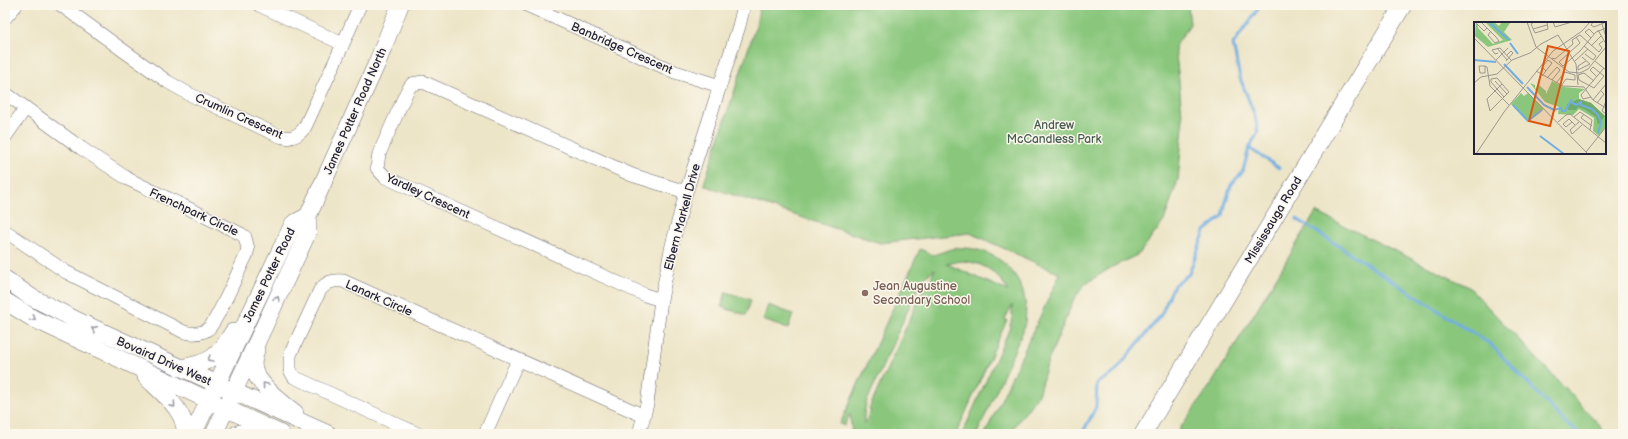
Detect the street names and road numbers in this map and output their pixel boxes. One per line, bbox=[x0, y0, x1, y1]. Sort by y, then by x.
street label: Banbridge Crescent bbox=[569, 19, 675, 78]
street label: James Potter Road North bbox=[321, 45, 390, 177]
street label: Crumlin Crescent bbox=[193, 90, 285, 143]
street label: Elbern Markell Drive bbox=[661, 162, 704, 272]
street label: Yardley Crescent bbox=[383, 170, 472, 223]
street label: Mississauga Road bbox=[1241, 174, 1305, 267]
street label: Frenchpark Circle bbox=[147, 185, 241, 240]
street label: James Potter Road bbox=[240, 225, 299, 325]
street label: Lanark Circle bbox=[343, 277, 415, 320]
street label: Bovaird Drive West bbox=[114, 334, 214, 389]

